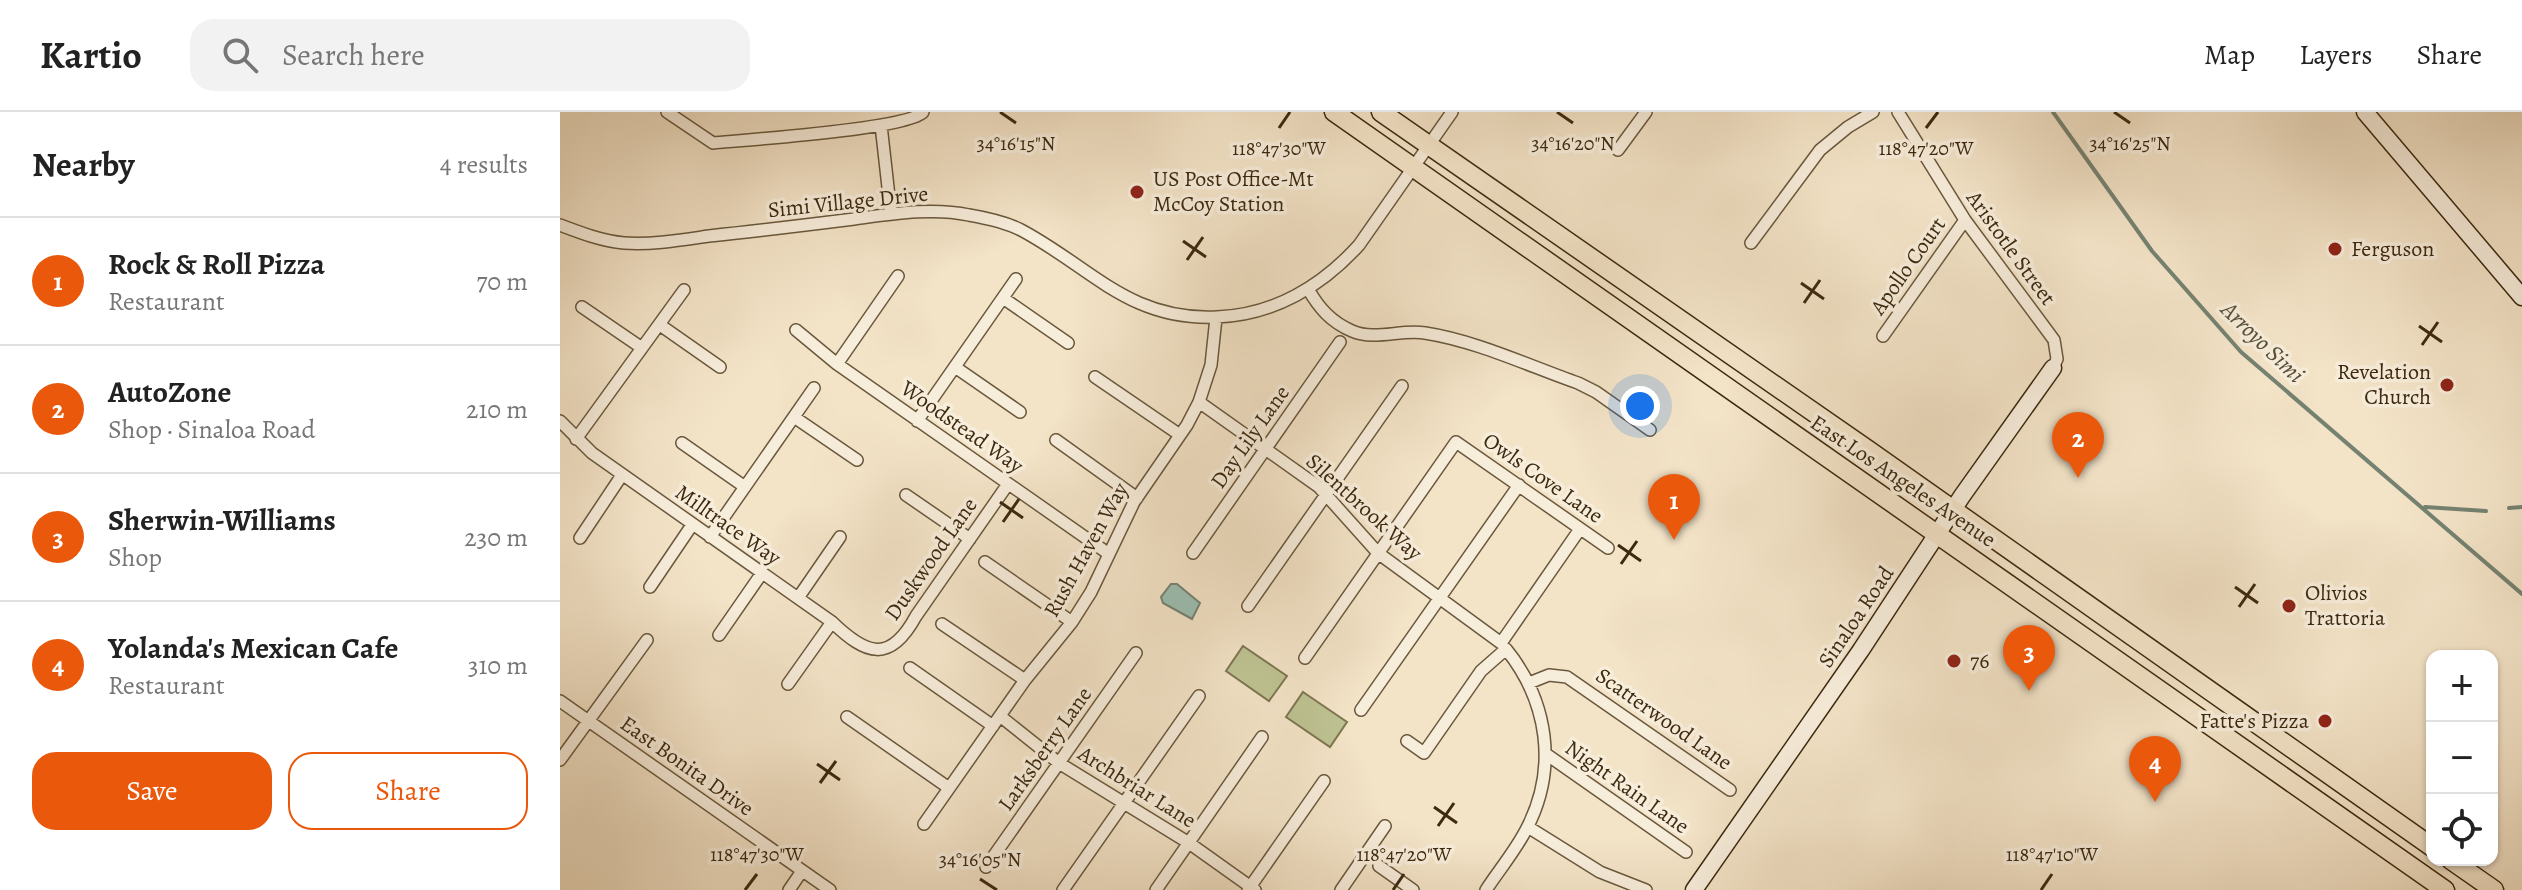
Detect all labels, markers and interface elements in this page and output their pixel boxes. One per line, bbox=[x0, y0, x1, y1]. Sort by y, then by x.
search box bbox=[190, 19, 750, 91]
text: Kartio bbox=[40, 29, 142, 81]
icon: search bbox=[218, 33, 262, 77]
text: Search here bbox=[282, 35, 425, 75]
text: Map bbox=[2204, 36, 2255, 74]
text: Layers bbox=[2299, 36, 2372, 74]
text: Share bbox=[2416, 36, 2482, 74]
text: 34°16'15"N bbox=[977, 130, 1055, 157]
text: 34°16'20"N bbox=[1531, 130, 1615, 157]
text: 34°16'25"N bbox=[2089, 130, 2171, 157]
text: 118°47'30"W bbox=[1232, 135, 1326, 162]
text: 118°47'20"W bbox=[1878, 135, 1974, 162]
text: Nearby bbox=[32, 141, 135, 188]
text: 4 results bbox=[440, 147, 528, 182]
place label: US Post Office-Mt McCoy Station bbox=[1153, 164, 1314, 219]
street label: Simi Village Drive bbox=[766, 179, 930, 225]
marker: US Post Office-Mt McCoy Station bbox=[1128, 183, 1146, 201]
street label: Aristotle Street bbox=[1959, 184, 2063, 311]
street label: Apollo Court bbox=[1863, 211, 1953, 322]
place label: Ferguson bbox=[2351, 234, 2434, 264]
marker: Ferguson bbox=[2326, 240, 2344, 258]
text: Rock & Roll Pizza bbox=[108, 244, 325, 284]
text: 1 bbox=[53, 264, 63, 299]
text: 70 m bbox=[476, 264, 528, 299]
text: Restaurant bbox=[108, 284, 225, 319]
water label: Arroyo Simi bbox=[2213, 293, 2312, 390]
place label: Revelation Church bbox=[2337, 357, 2431, 412]
text: AutoZone bbox=[108, 372, 231, 412]
street label: Woodstead Way bbox=[894, 373, 1029, 481]
marker: Revelation Church bbox=[2438, 376, 2456, 394]
street label: Day Lily Lane bbox=[1203, 379, 1297, 495]
your location bbox=[1620, 386, 1660, 426]
text: 2 bbox=[52, 392, 64, 427]
text: 210 m bbox=[466, 392, 528, 427]
street label: East Los Angeles Avenue bbox=[1804, 408, 2002, 554]
text: Shop · Sinaloa Road bbox=[108, 412, 315, 447]
pin: 2 bbox=[2052, 412, 2104, 478]
street label: Owls Cove Lane bbox=[1477, 425, 1609, 531]
street label: Silentbrook Way bbox=[1299, 447, 1429, 568]
pin: 1 bbox=[1648, 474, 1700, 540]
street label: Rush Haven Way bbox=[1037, 477, 1135, 623]
street label: Milltrace Way bbox=[669, 478, 787, 573]
street label: Duskwood Lane bbox=[877, 492, 985, 626]
text: Sherwin-Williams bbox=[108, 500, 336, 540]
text: 3 bbox=[52, 520, 64, 555]
text: 230 m bbox=[464, 520, 528, 555]
text: Shop bbox=[108, 540, 162, 575]
street label: Sinaloa Road bbox=[1811, 560, 1901, 674]
place label: Olivios Trattoria bbox=[2305, 578, 2386, 633]
marker: Olivios Trattoria bbox=[2280, 597, 2298, 615]
pin: 3 bbox=[2003, 625, 2055, 691]
text: Yolanda's Mexican Cafe bbox=[108, 628, 398, 668]
place label: 76 bbox=[1970, 646, 1989, 676]
text: 4 bbox=[52, 648, 64, 683]
text: 310 m bbox=[468, 648, 528, 683]
map controls bbox=[2426, 650, 2498, 866]
button: + bbox=[2426, 650, 2498, 722]
marker: 76 bbox=[1945, 652, 1963, 670]
street label: Scatterwood Lane bbox=[1590, 661, 1738, 777]
text: Restaurant bbox=[108, 668, 225, 703]
street label: Larksberry Lane bbox=[991, 681, 1099, 817]
place label: Fatte's Pizza bbox=[2199, 706, 2310, 736]
street label: East Bonita Drive bbox=[614, 709, 760, 823]
marker: Fatte's Pizza bbox=[2316, 712, 2334, 730]
button: − bbox=[2426, 722, 2498, 794]
street label: Night Rain Lane bbox=[1559, 733, 1695, 841]
pin: 4 bbox=[2129, 736, 2181, 802]
street label: Archbriar Lane bbox=[1071, 738, 1202, 835]
button: Save bbox=[32, 752, 272, 830]
button: Share bbox=[288, 752, 528, 830]
button: locate bbox=[2426, 794, 2498, 866]
text: 118°47'30"W bbox=[710, 841, 804, 868]
text: 118°47'20"W bbox=[1356, 841, 1452, 868]
text: 118°47'10"W bbox=[2006, 841, 2099, 868]
text: 34°16'05"N bbox=[939, 846, 1021, 873]

